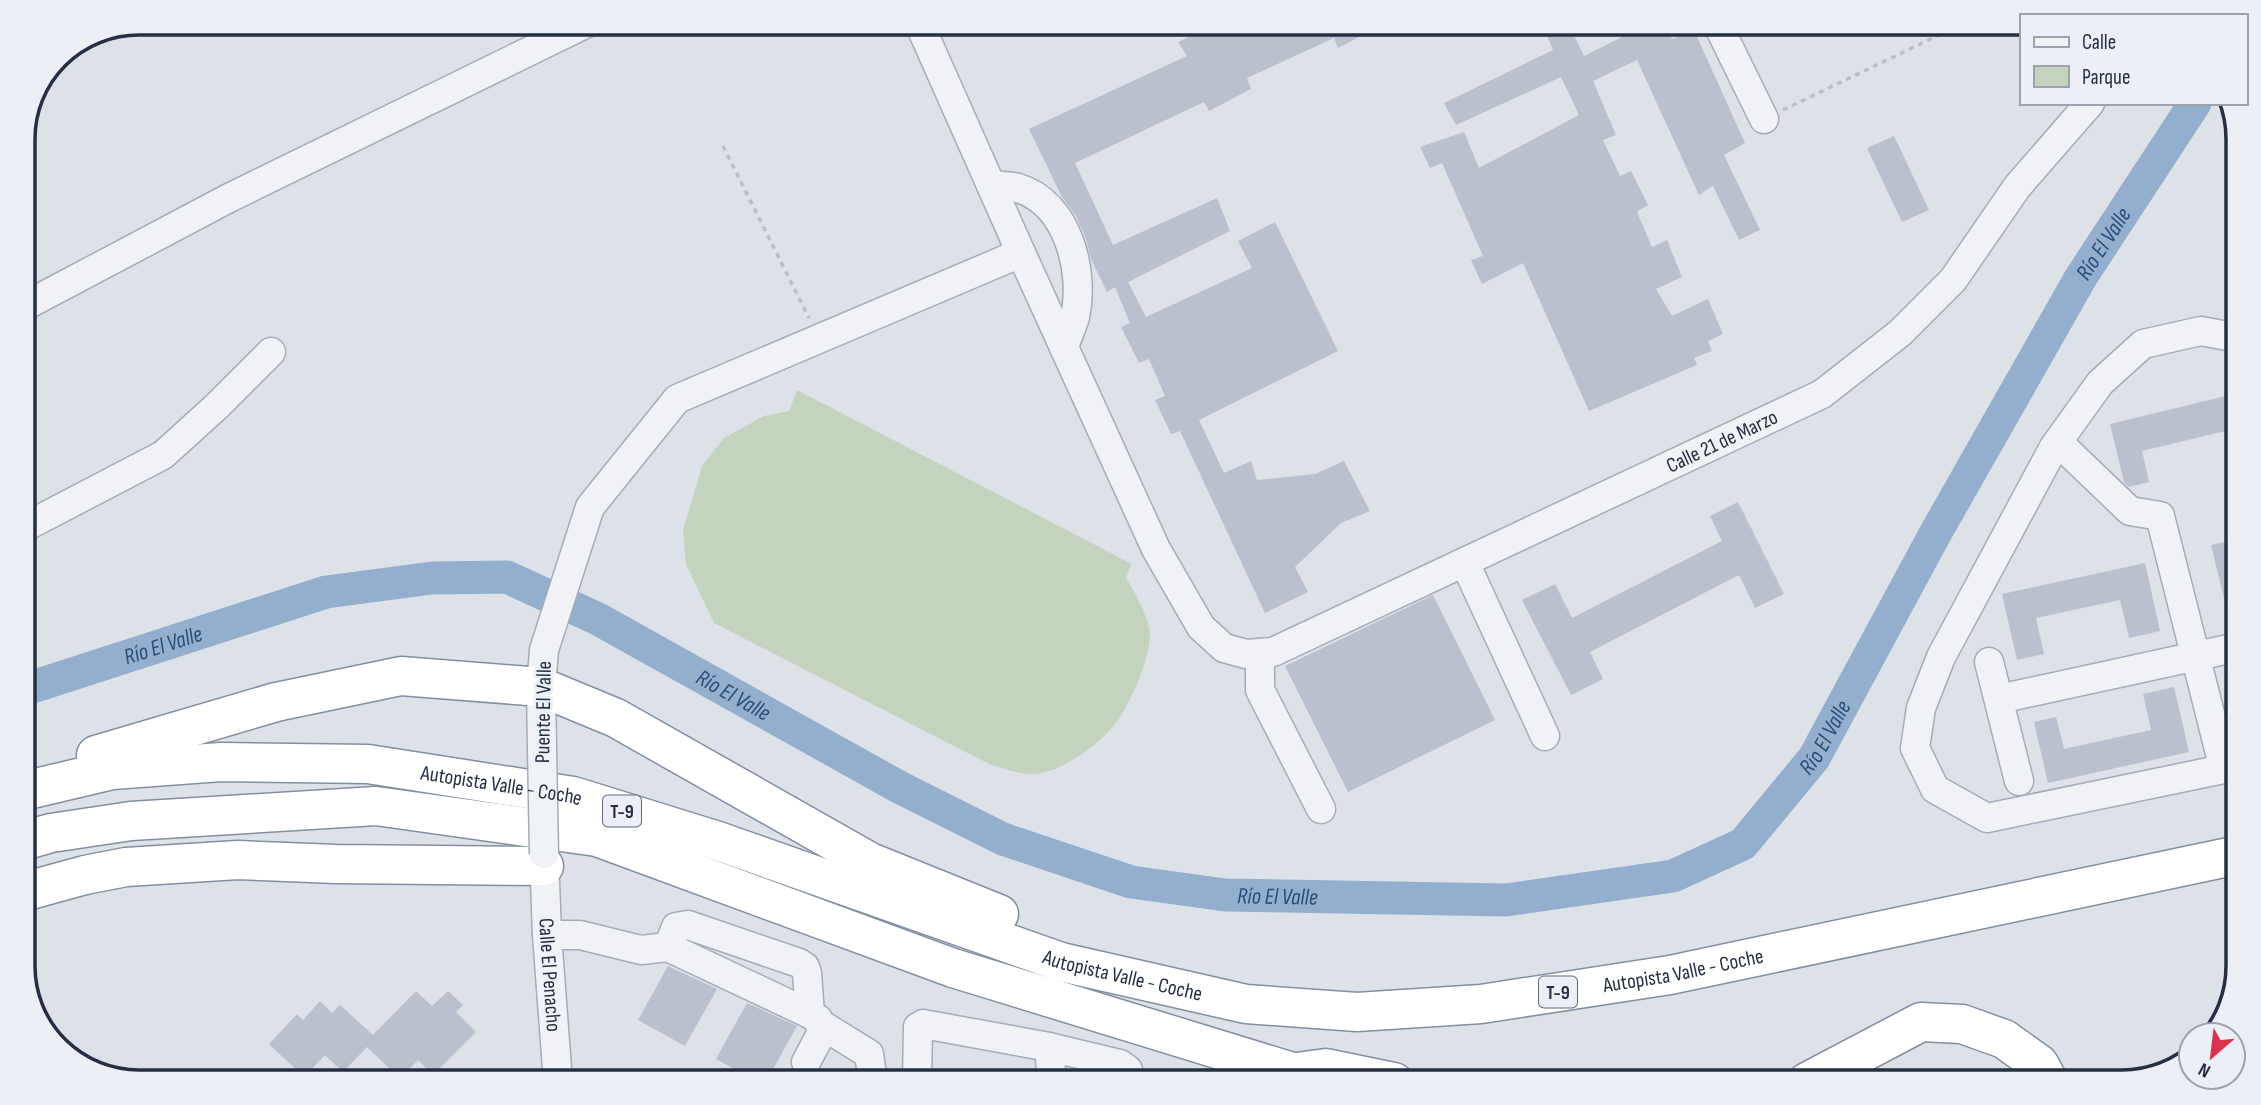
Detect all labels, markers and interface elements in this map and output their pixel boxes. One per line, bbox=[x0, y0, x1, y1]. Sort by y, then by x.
legend bbox=[2020, 14, 2247, 105]
text: Calle bbox=[2082, 30, 2116, 55]
text: Parque bbox=[2082, 65, 2130, 90]
water label: Río El Valle bbox=[2070, 203, 2138, 286]
street label: Calle 21 de Marzo bbox=[1662, 405, 1782, 478]
water label: Río El Valle bbox=[120, 620, 206, 671]
street label: Puente El Valle bbox=[530, 661, 557, 763]
water label: Río El Valle bbox=[691, 664, 775, 728]
water label: Río El Valle bbox=[1793, 696, 1857, 781]
street label: Autopista Valle - Coche bbox=[418, 760, 585, 811]
road number: T-9 bbox=[603, 796, 641, 826]
water label: Río El Valle bbox=[1237, 882, 1318, 912]
street label: Calle El Penacho bbox=[533, 918, 566, 1033]
street label: Autopista Valle - Coche bbox=[1039, 944, 1205, 1007]
street label: Autopista Valle - Coche bbox=[1600, 944, 1766, 998]
road number: T-9 bbox=[1539, 976, 1577, 1008]
north arrow bbox=[2177, 1021, 2247, 1091]
text: N bbox=[2195, 1057, 2215, 1082]

